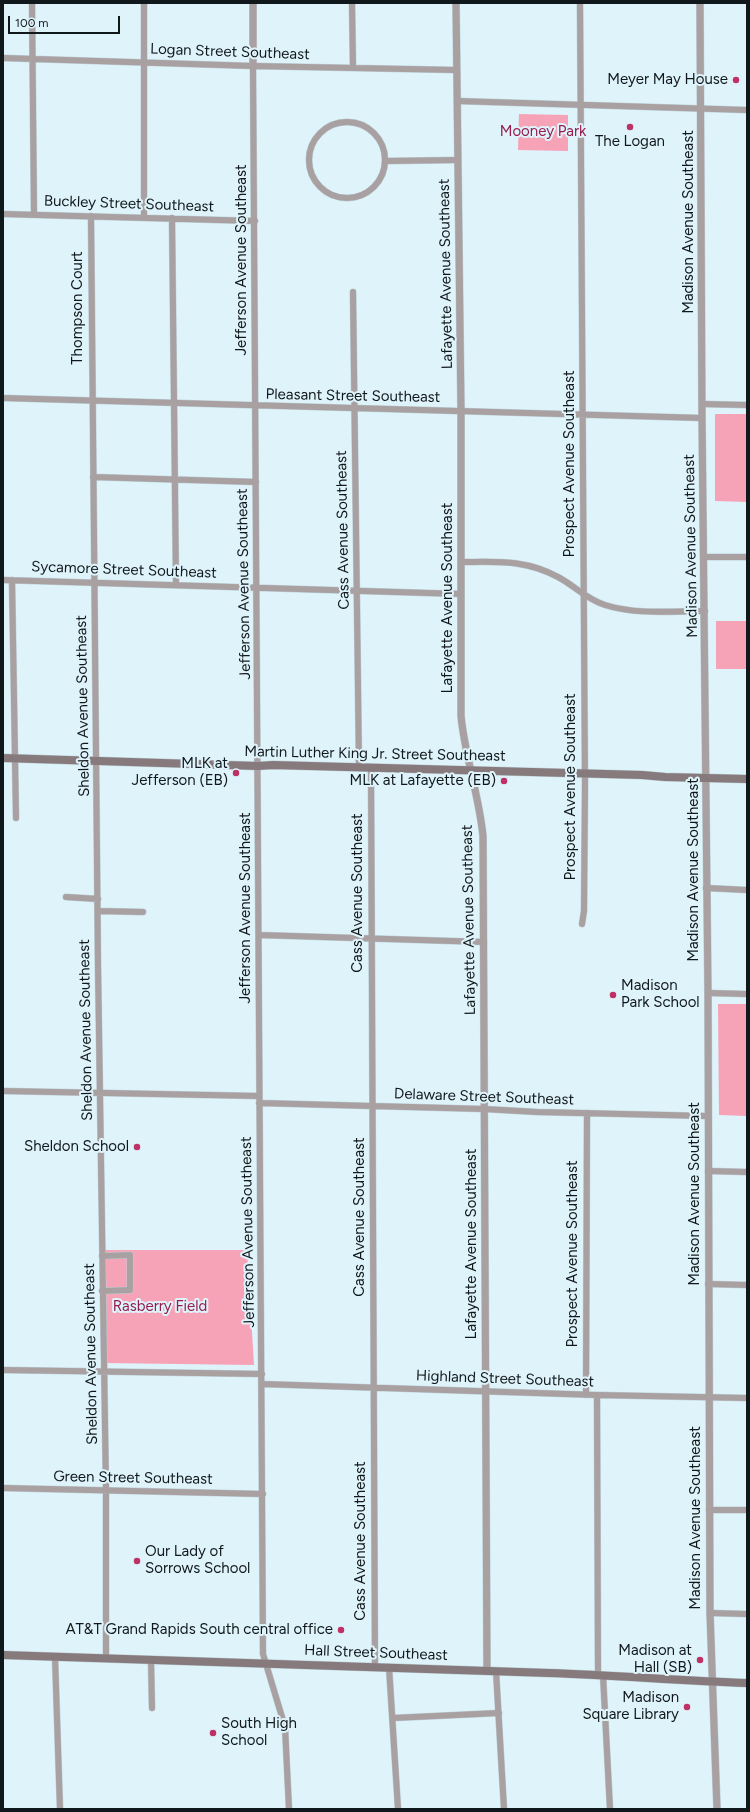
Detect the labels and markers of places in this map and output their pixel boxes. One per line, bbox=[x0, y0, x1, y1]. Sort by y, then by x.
place label: Meyer May House bbox=[607, 71, 728, 89]
marker: Meyer May House bbox=[731, 75, 741, 85]
marker: The Logan bbox=[625, 122, 635, 132]
place label: The Logan bbox=[595, 133, 665, 151]
place label: MLK at Jefferson (EB) bbox=[131, 755, 228, 790]
marker: MLK at Jefferson (EB) bbox=[231, 768, 241, 778]
place label: MLK at Lafayette (EB) bbox=[349, 772, 496, 790]
marker: MLK at Lafayette (EB) bbox=[499, 776, 509, 786]
place label: Madison Park School bbox=[621, 977, 700, 1012]
marker: Madison Park School bbox=[608, 990, 618, 1000]
place label: Sheldon School bbox=[24, 1138, 129, 1156]
marker: Sheldon School bbox=[132, 1142, 142, 1152]
place label: Our Lady of Sorrows School bbox=[145, 1543, 250, 1578]
marker: Our Lady of Sorrows School bbox=[132, 1556, 142, 1566]
place label: AT&T Grand Rapids South central office bbox=[66, 1621, 333, 1639]
marker: AT&T Grand Rapids South central office bbox=[336, 1625, 346, 1635]
place label: Madison at Hall (SB) bbox=[618, 1642, 692, 1677]
marker: Madison at Hall (SB) bbox=[695, 1655, 705, 1665]
place label: Madison Square Library bbox=[582, 1689, 679, 1724]
marker: Madison Square Library bbox=[682, 1702, 692, 1712]
place label: South High School bbox=[221, 1715, 297, 1750]
marker: South High School bbox=[208, 1728, 218, 1738]

